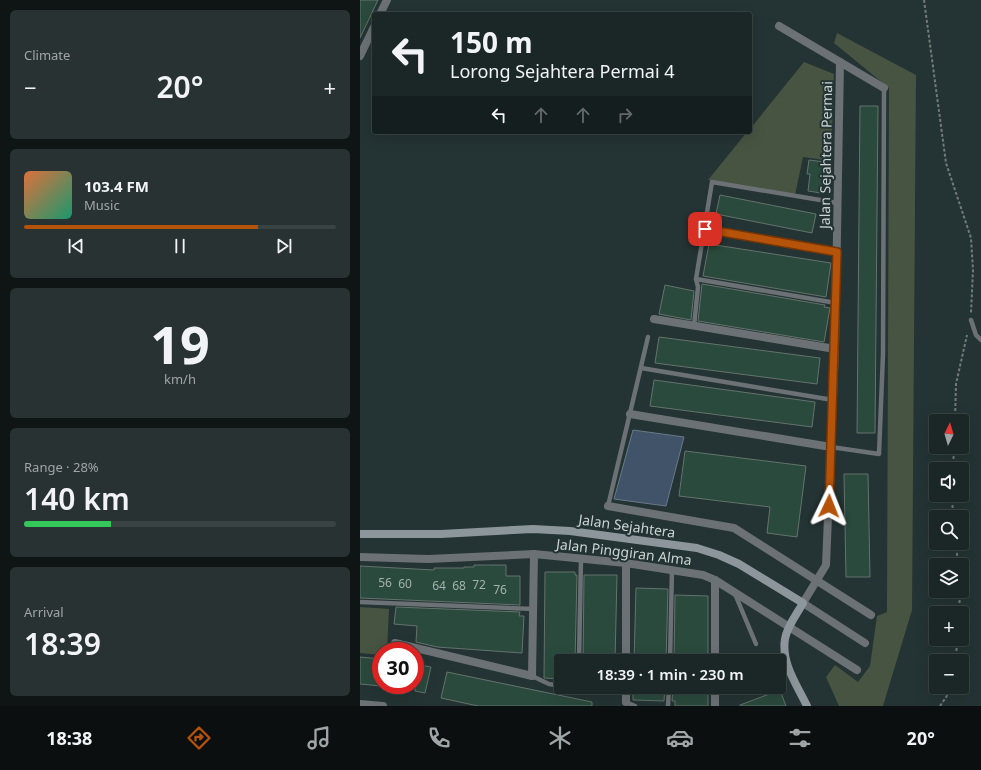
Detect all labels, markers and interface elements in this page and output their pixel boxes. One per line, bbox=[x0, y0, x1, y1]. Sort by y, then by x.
text: 150 m bbox=[450, 23, 533, 61]
icon: left bbox=[384, 28, 436, 80]
text: Climate bbox=[24, 46, 70, 64]
text: Lorong Sejahtera Permai 4 bbox=[450, 59, 675, 83]
text: 20° bbox=[156, 66, 204, 107]
text: − bbox=[24, 72, 37, 102]
text: + bbox=[323, 72, 336, 102]
street label: Jalan Sejahtera Permai bbox=[815, 81, 836, 231]
icon: left bbox=[488, 104, 510, 126]
icon: ahead bbox=[530, 104, 552, 126]
icon: ahead bbox=[572, 104, 594, 126]
icon: right bbox=[614, 104, 636, 126]
text: 103.4 FM bbox=[84, 176, 149, 196]
text: Music bbox=[84, 196, 120, 214]
pin bbox=[688, 212, 722, 246]
icon: arrive bbox=[694, 218, 716, 240]
icon: previous bbox=[65, 235, 87, 257]
icon: pause bbox=[169, 235, 191, 257]
icon: next bbox=[273, 235, 295, 257]
text: 19 bbox=[150, 308, 210, 379]
text: km/h bbox=[164, 370, 196, 388]
north arrow bbox=[929, 414, 969, 454]
map controls bbox=[929, 414, 969, 694]
text: Range · 28% bbox=[24, 458, 99, 476]
button: sound bbox=[929, 462, 969, 502]
text: 140 km bbox=[24, 478, 130, 519]
position arrow bbox=[808, 485, 850, 527]
street label: Jalan Sejahtera bbox=[576, 509, 677, 542]
button: search bbox=[929, 510, 969, 550]
street label: Jalan Pinggiran Alma bbox=[553, 534, 693, 569]
button: layers bbox=[929, 558, 969, 598]
house number: 56 bbox=[378, 574, 392, 591]
house number: 60 bbox=[398, 575, 412, 592]
house number: 72 bbox=[472, 576, 486, 593]
house number: 64 bbox=[432, 577, 446, 594]
house number: 68 bbox=[452, 577, 466, 594]
house number: 76 bbox=[493, 581, 507, 598]
text: Arrival bbox=[24, 603, 64, 621]
button: + bbox=[929, 606, 969, 646]
text: 18:39 bbox=[24, 623, 101, 664]
speed limit sign: 30 bbox=[372, 642, 424, 694]
button: − bbox=[929, 654, 969, 694]
text: 18:39 · 1 min · 230 m bbox=[596, 664, 744, 684]
icon: directions bbox=[185, 724, 213, 752]
icon: music bbox=[305, 724, 333, 752]
icon: phone bbox=[425, 724, 453, 752]
icon: climate bbox=[546, 724, 574, 752]
icon: car bbox=[666, 724, 694, 752]
icon: filters bbox=[786, 724, 814, 752]
text: 18:38 bbox=[46, 726, 92, 750]
text: 20° bbox=[907, 726, 935, 750]

